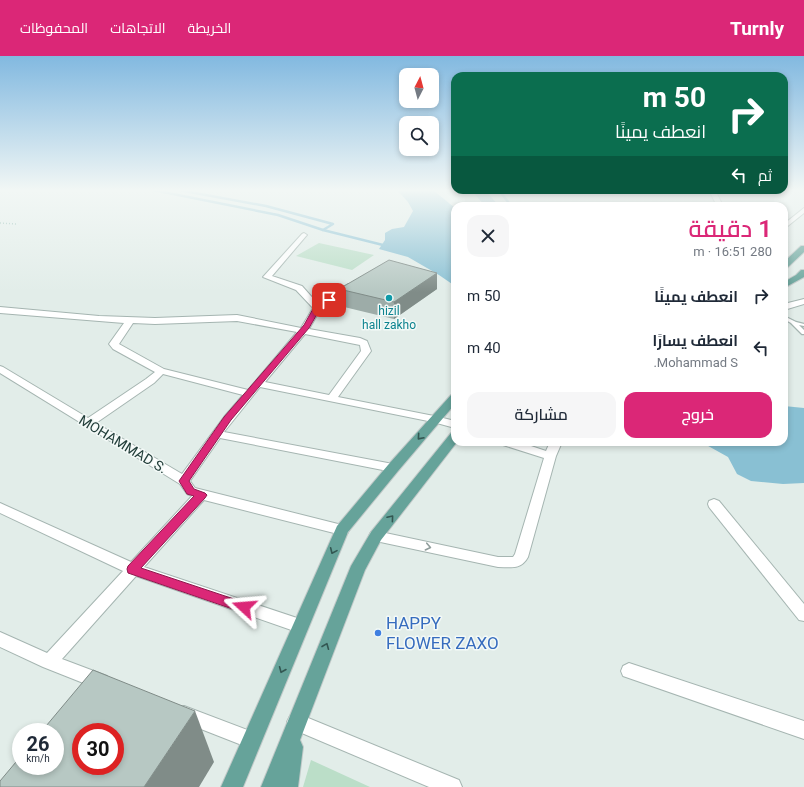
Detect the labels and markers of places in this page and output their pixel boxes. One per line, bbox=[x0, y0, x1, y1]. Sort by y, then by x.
pin bbox=[312, 283, 346, 317]
marker: hizil hall zakho bbox=[384, 293, 394, 303]
place label: hizil hall zakho bbox=[362, 304, 416, 332]
place label: HAPPY FLOWER ZAXO bbox=[386, 613, 499, 653]
marker: HAPPY FLOWER ZAXO bbox=[373, 628, 383, 638]

